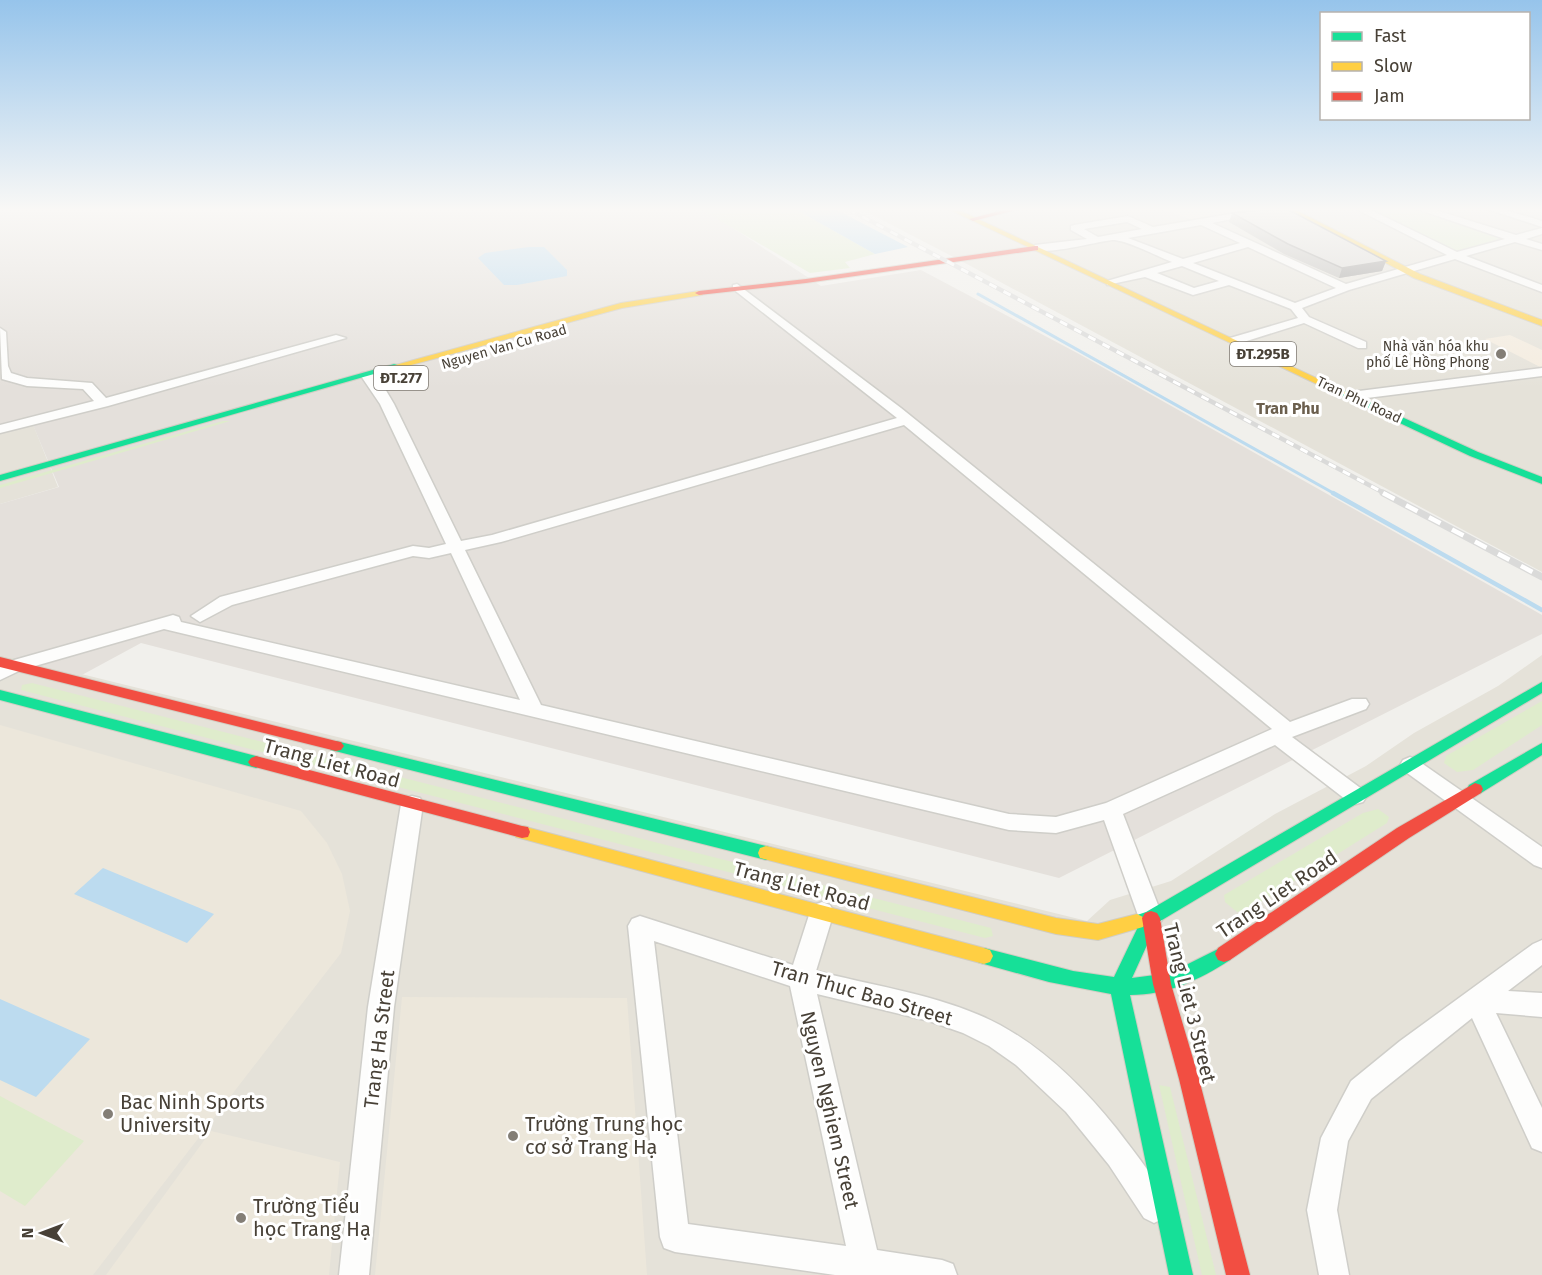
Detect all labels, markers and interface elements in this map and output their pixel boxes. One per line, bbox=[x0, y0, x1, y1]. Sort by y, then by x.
legend bbox=[1320, 12, 1530, 120]
text: Fast bbox=[1374, 25, 1407, 47]
text: Slow bbox=[1374, 55, 1413, 77]
text: Jam bbox=[1374, 85, 1405, 107]
street label: Nguyen Van Cu Road bbox=[439, 321, 569, 373]
place label: Nhà văn hóa khu phố Lê Hồng Phong bbox=[1366, 338, 1490, 371]
road number: ĐT.295B bbox=[1230, 342, 1296, 366]
marker: Nhà văn hóa khu phố Lê Hồng Phong bbox=[1494, 347, 1508, 361]
road number: ĐT.277 bbox=[374, 366, 428, 390]
street label: Tran Phu Road bbox=[1314, 373, 1404, 427]
district label: Tran Phu bbox=[1256, 399, 1320, 418]
street label: Trang Liet Road bbox=[261, 733, 403, 793]
street label: Trang Liet Road bbox=[1212, 845, 1342, 943]
street label: Trang Liet Road bbox=[731, 856, 873, 916]
street label: Trang Liet 3 Street bbox=[1159, 921, 1222, 1086]
street label: Tran Thuc Bao Street bbox=[769, 956, 956, 1031]
street label: Trang Ha Street bbox=[359, 968, 399, 1109]
street label: Nguyen Nghiem Street bbox=[796, 1009, 865, 1212]
place label: Bac Ninh Sports University bbox=[120, 1090, 265, 1137]
marker: Bac Ninh Sports University bbox=[101, 1107, 115, 1121]
place label: Trường Trung học cơ sở Trang Hạ bbox=[525, 1112, 683, 1159]
marker: Trường Trung học cơ sở Trang Hạ bbox=[506, 1129, 520, 1143]
place label: Trường Tiểu học Trang Hạ bbox=[253, 1192, 371, 1241]
north arrow bbox=[12, 1203, 72, 1263]
marker: Trường Tiểu học Trang Hạ bbox=[234, 1211, 248, 1225]
text: N bbox=[18, 1228, 37, 1238]

